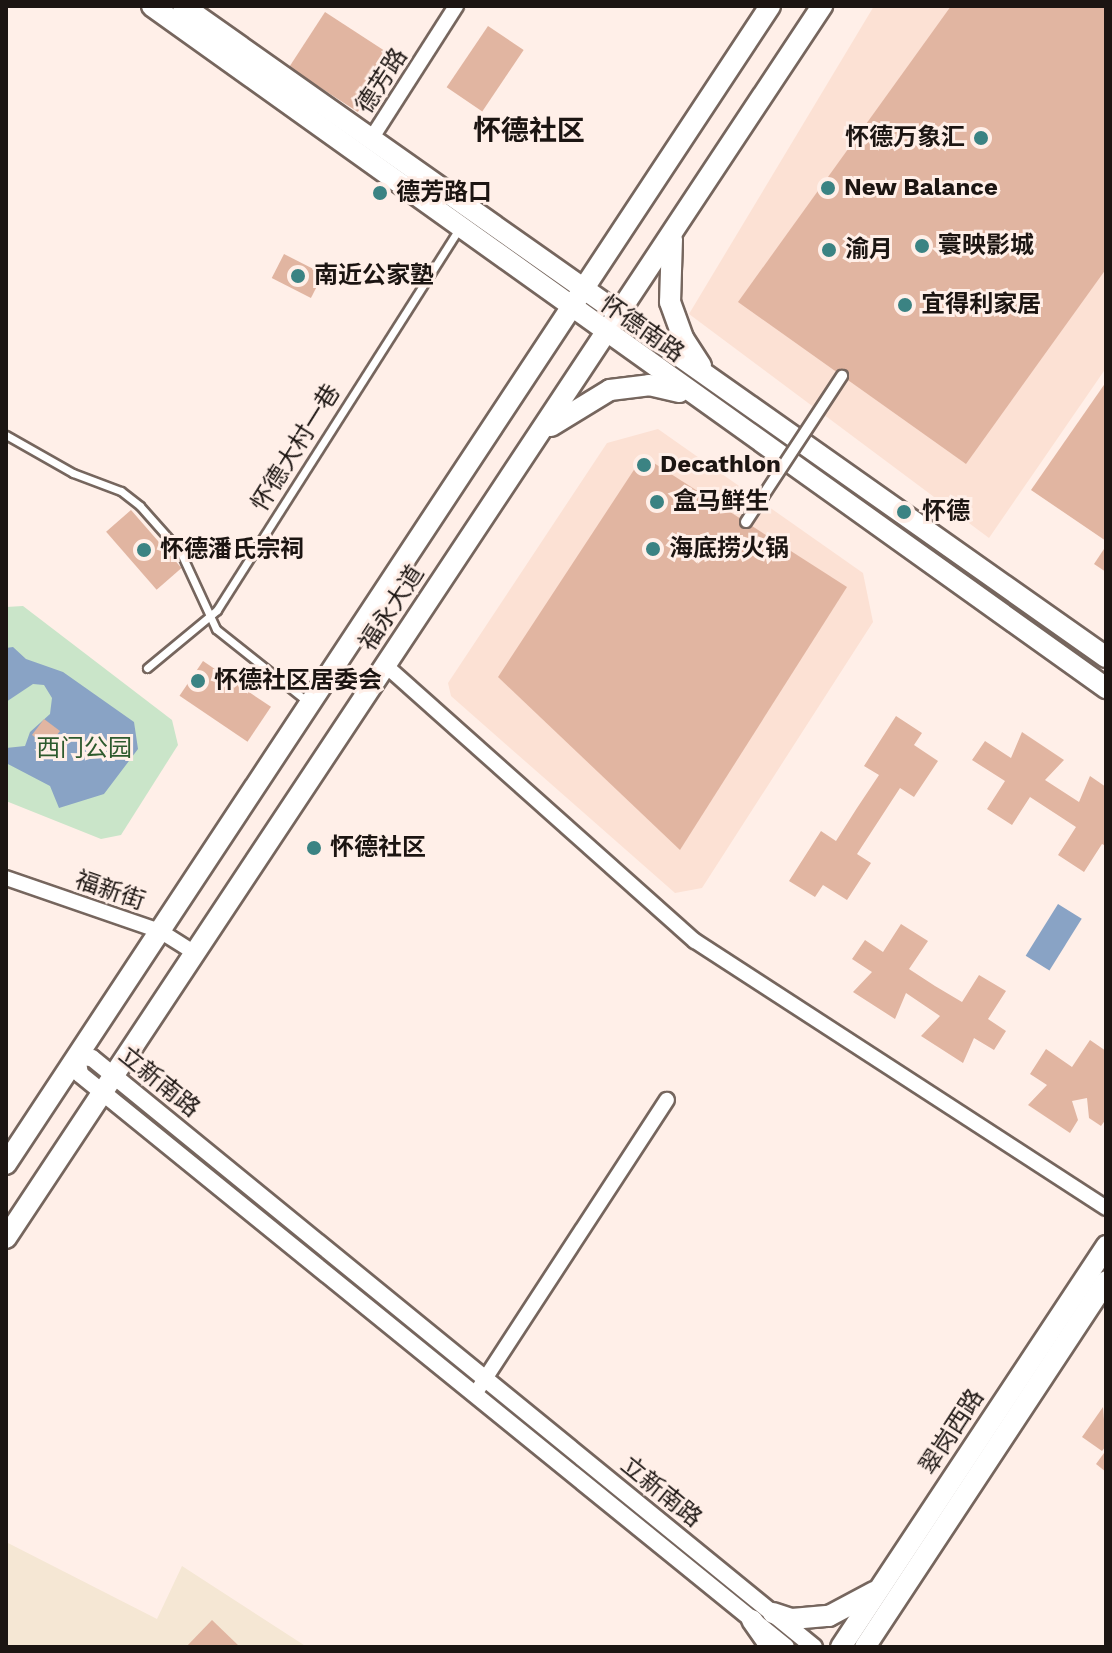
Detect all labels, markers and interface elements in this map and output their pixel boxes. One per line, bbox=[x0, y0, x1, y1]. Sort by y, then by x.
street label: 德芳路 bbox=[350, 43, 414, 119]
district label: 怀德社区 bbox=[473, 114, 585, 148]
place label: 怀德万象汇 bbox=[845, 124, 965, 152]
marker: 怀德万象汇 bbox=[972, 129, 990, 147]
place label: New Balance bbox=[844, 174, 998, 202]
place label: 德芳路口 bbox=[396, 179, 492, 207]
marker: New Balance bbox=[819, 179, 837, 197]
marker: 德芳路口 bbox=[371, 184, 389, 202]
place label: 寰映影城 bbox=[938, 232, 1034, 260]
place label: 渝月 bbox=[845, 236, 893, 264]
marker: 寰映影城 bbox=[913, 237, 931, 255]
marker: 渝月 bbox=[820, 241, 838, 259]
place label: 南近公家塾 bbox=[314, 262, 434, 290]
marker: 南近公家塾 bbox=[289, 267, 307, 285]
street label: 怀德南路 bbox=[594, 290, 690, 368]
place label: 宜得利家居 bbox=[921, 291, 1041, 319]
marker: 宜得利家居 bbox=[896, 296, 914, 314]
street label: 怀德大村一巷 bbox=[246, 379, 346, 517]
place label: Decathlon bbox=[660, 451, 781, 479]
marker: Decathlon bbox=[635, 456, 653, 474]
place label: 盒马鲜生 bbox=[673, 488, 769, 516]
marker: 盒马鲜生 bbox=[648, 493, 666, 511]
place label: 怀德 bbox=[922, 498, 970, 526]
marker: 怀德 bbox=[893, 501, 915, 523]
place label: 海底捞火锅 bbox=[669, 535, 789, 563]
place label: 怀德潘氏宗祠 bbox=[160, 536, 304, 564]
marker: 海底捞火锅 bbox=[644, 540, 662, 558]
marker: 怀德潘氏宗祠 bbox=[135, 541, 153, 559]
street label: 福永大道 bbox=[354, 560, 430, 656]
place label: 怀德社区居委会 bbox=[214, 667, 382, 695]
marker: 怀德社区居委会 bbox=[189, 672, 207, 690]
park label: 西门公园 bbox=[36, 735, 132, 763]
place label: 怀德社区 bbox=[330, 834, 426, 862]
marker: 怀德社区 bbox=[305, 839, 323, 857]
street label: 福新街 bbox=[71, 866, 149, 916]
street label: 立新南路 bbox=[113, 1041, 205, 1123]
street label: 翠岗西路 bbox=[914, 1384, 990, 1480]
street label: 立新南路 bbox=[615, 1451, 707, 1533]

